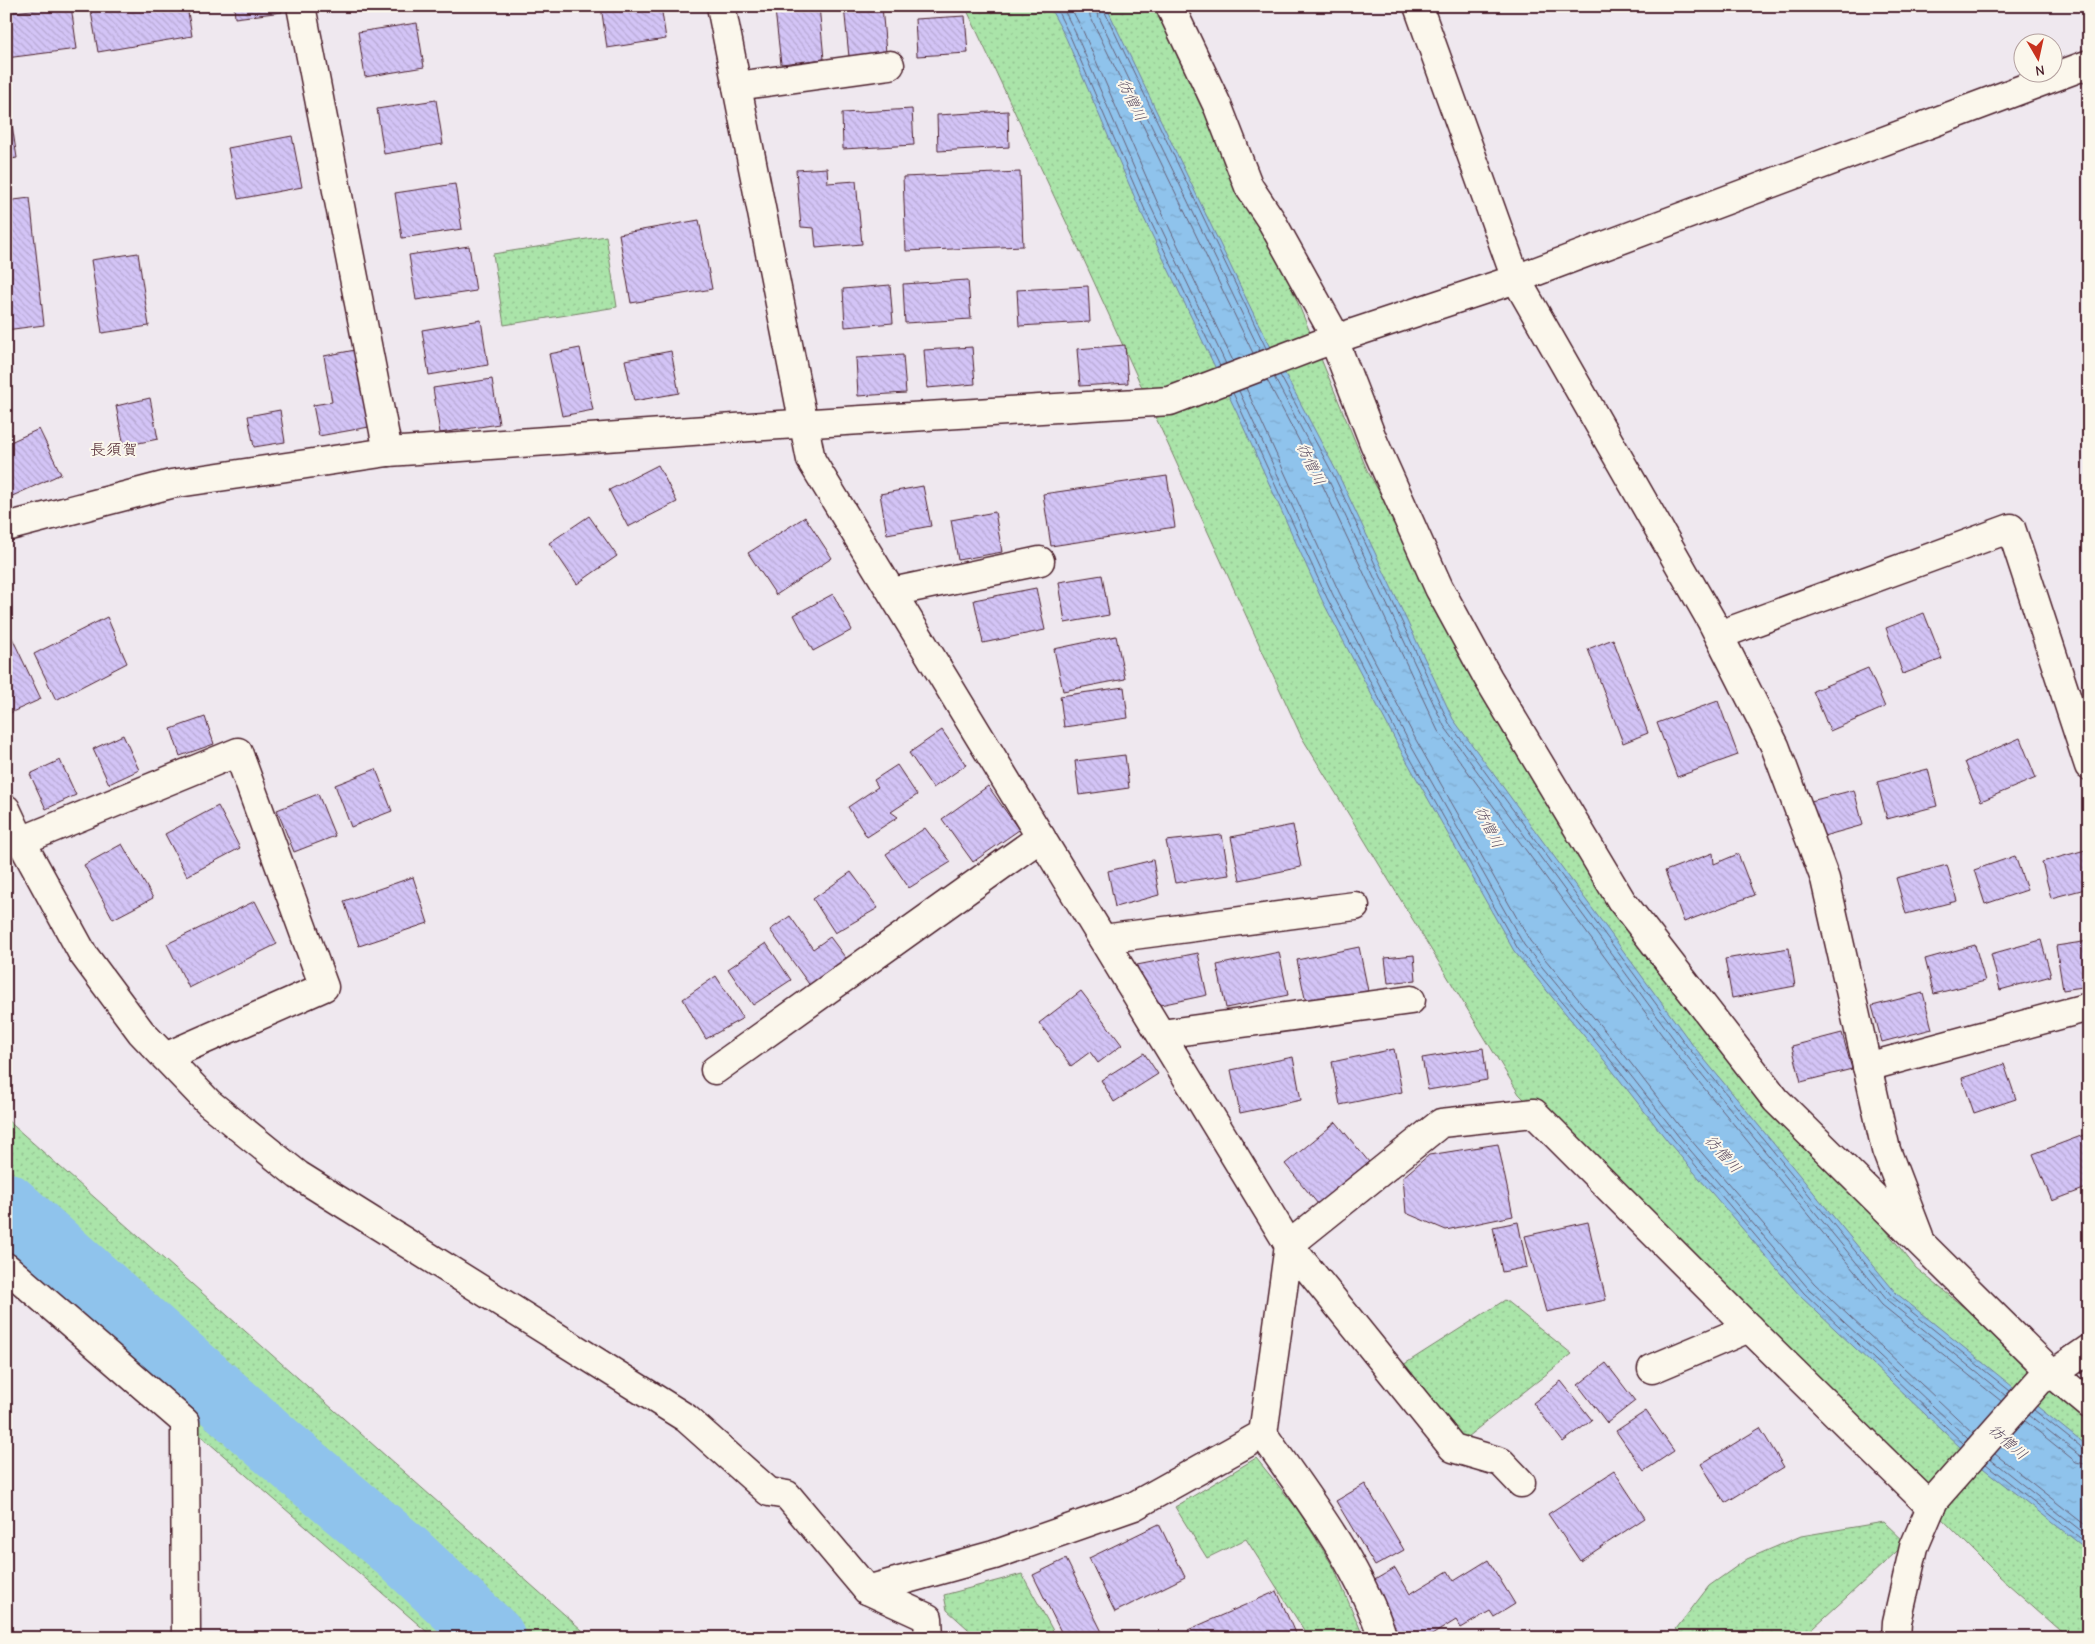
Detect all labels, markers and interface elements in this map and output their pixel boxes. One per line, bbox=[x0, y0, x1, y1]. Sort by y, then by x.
north arrow bbox=[2012, 32, 2062, 82]
text: N bbox=[2034, 61, 2046, 79]
water label: 彷僧川 bbox=[1114, 76, 1150, 124]
water label: 彷僧川 bbox=[1293, 440, 1329, 488]
district label: 長須賀 bbox=[90, 441, 138, 459]
water label: 彷僧川 bbox=[1471, 803, 1507, 851]
water label: 彷僧川 bbox=[1701, 1131, 1745, 1177]
water label: 彷僧川 bbox=[1985, 1420, 2031, 1464]

